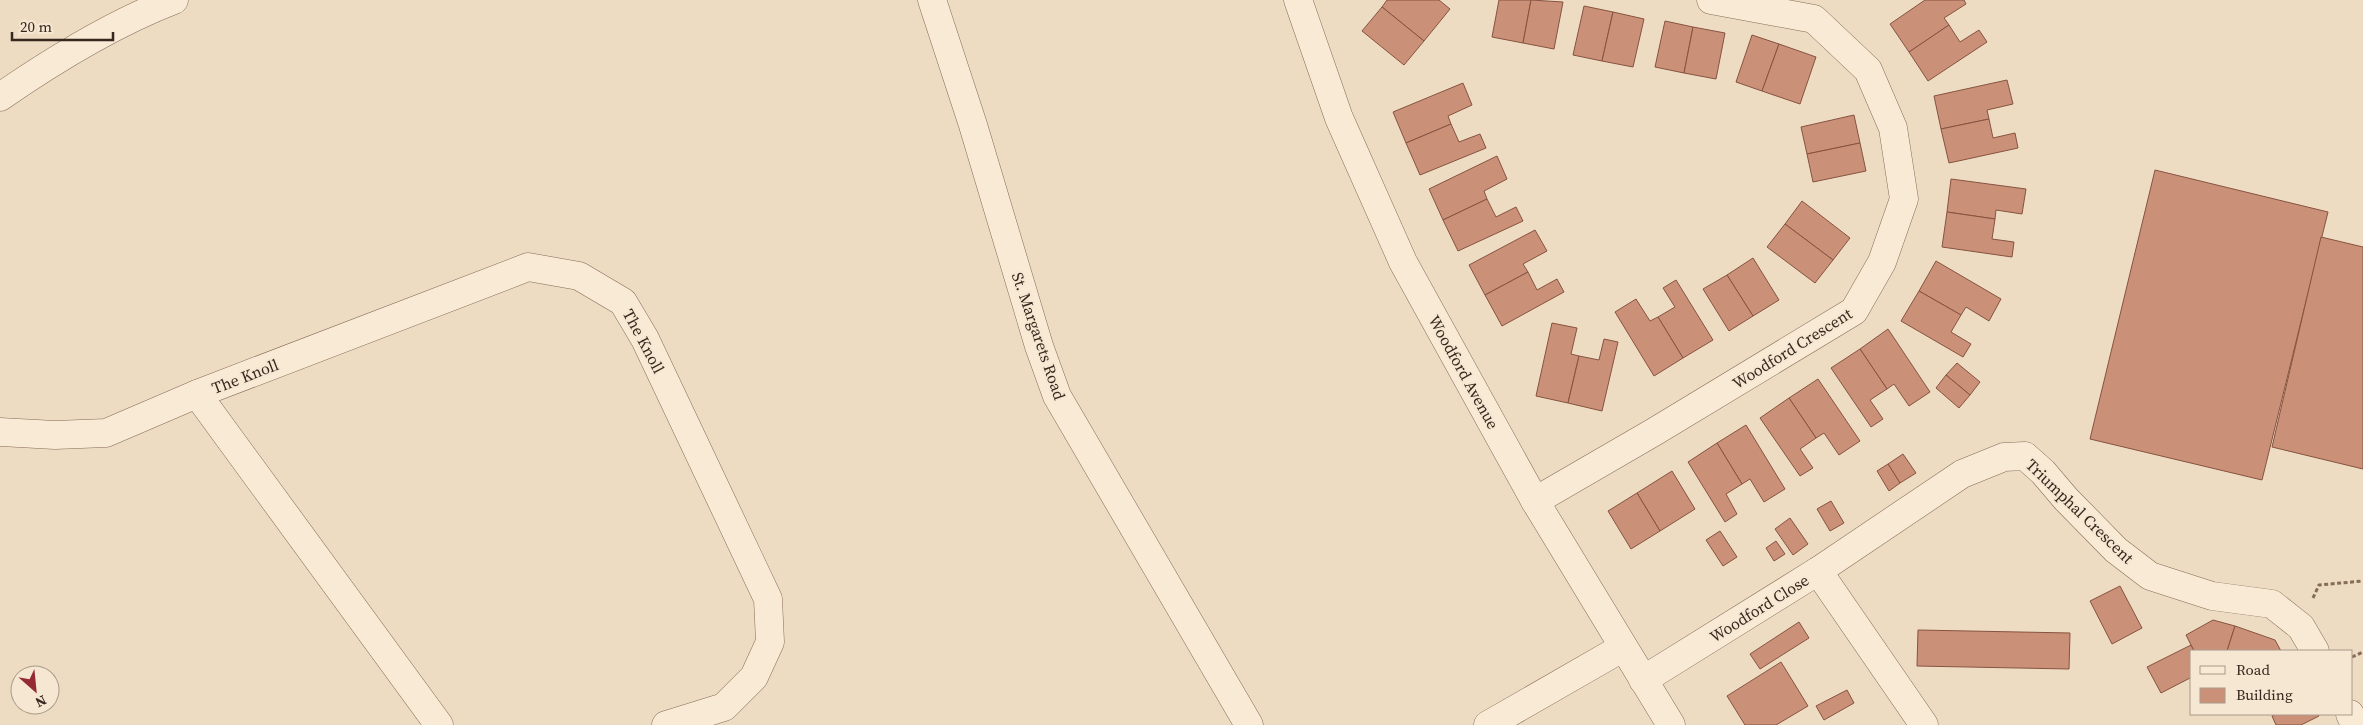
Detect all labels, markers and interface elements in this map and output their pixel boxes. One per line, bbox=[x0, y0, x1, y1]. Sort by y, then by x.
scale bar bbox=[12, 10, 114, 42]
text: 20 m bbox=[20, 16, 52, 37]
street label: St. Margarets Road bbox=[1007, 269, 1071, 403]
street label: Woodford Crescent bbox=[1728, 302, 1857, 394]
street label: The Knoll bbox=[618, 305, 670, 377]
street label: Woodford Avenue bbox=[1424, 311, 1504, 433]
street label: The Knoll bbox=[209, 353, 282, 399]
street label: Triumphal Crescent bbox=[2021, 454, 2139, 569]
street label: Woodford Close bbox=[1705, 569, 1813, 647]
legend bbox=[2190, 650, 2353, 715]
text: Road bbox=[2236, 659, 2270, 680]
north arrow bbox=[10, 665, 60, 715]
text: Building bbox=[2236, 684, 2293, 705]
text: N bbox=[32, 690, 50, 713]

